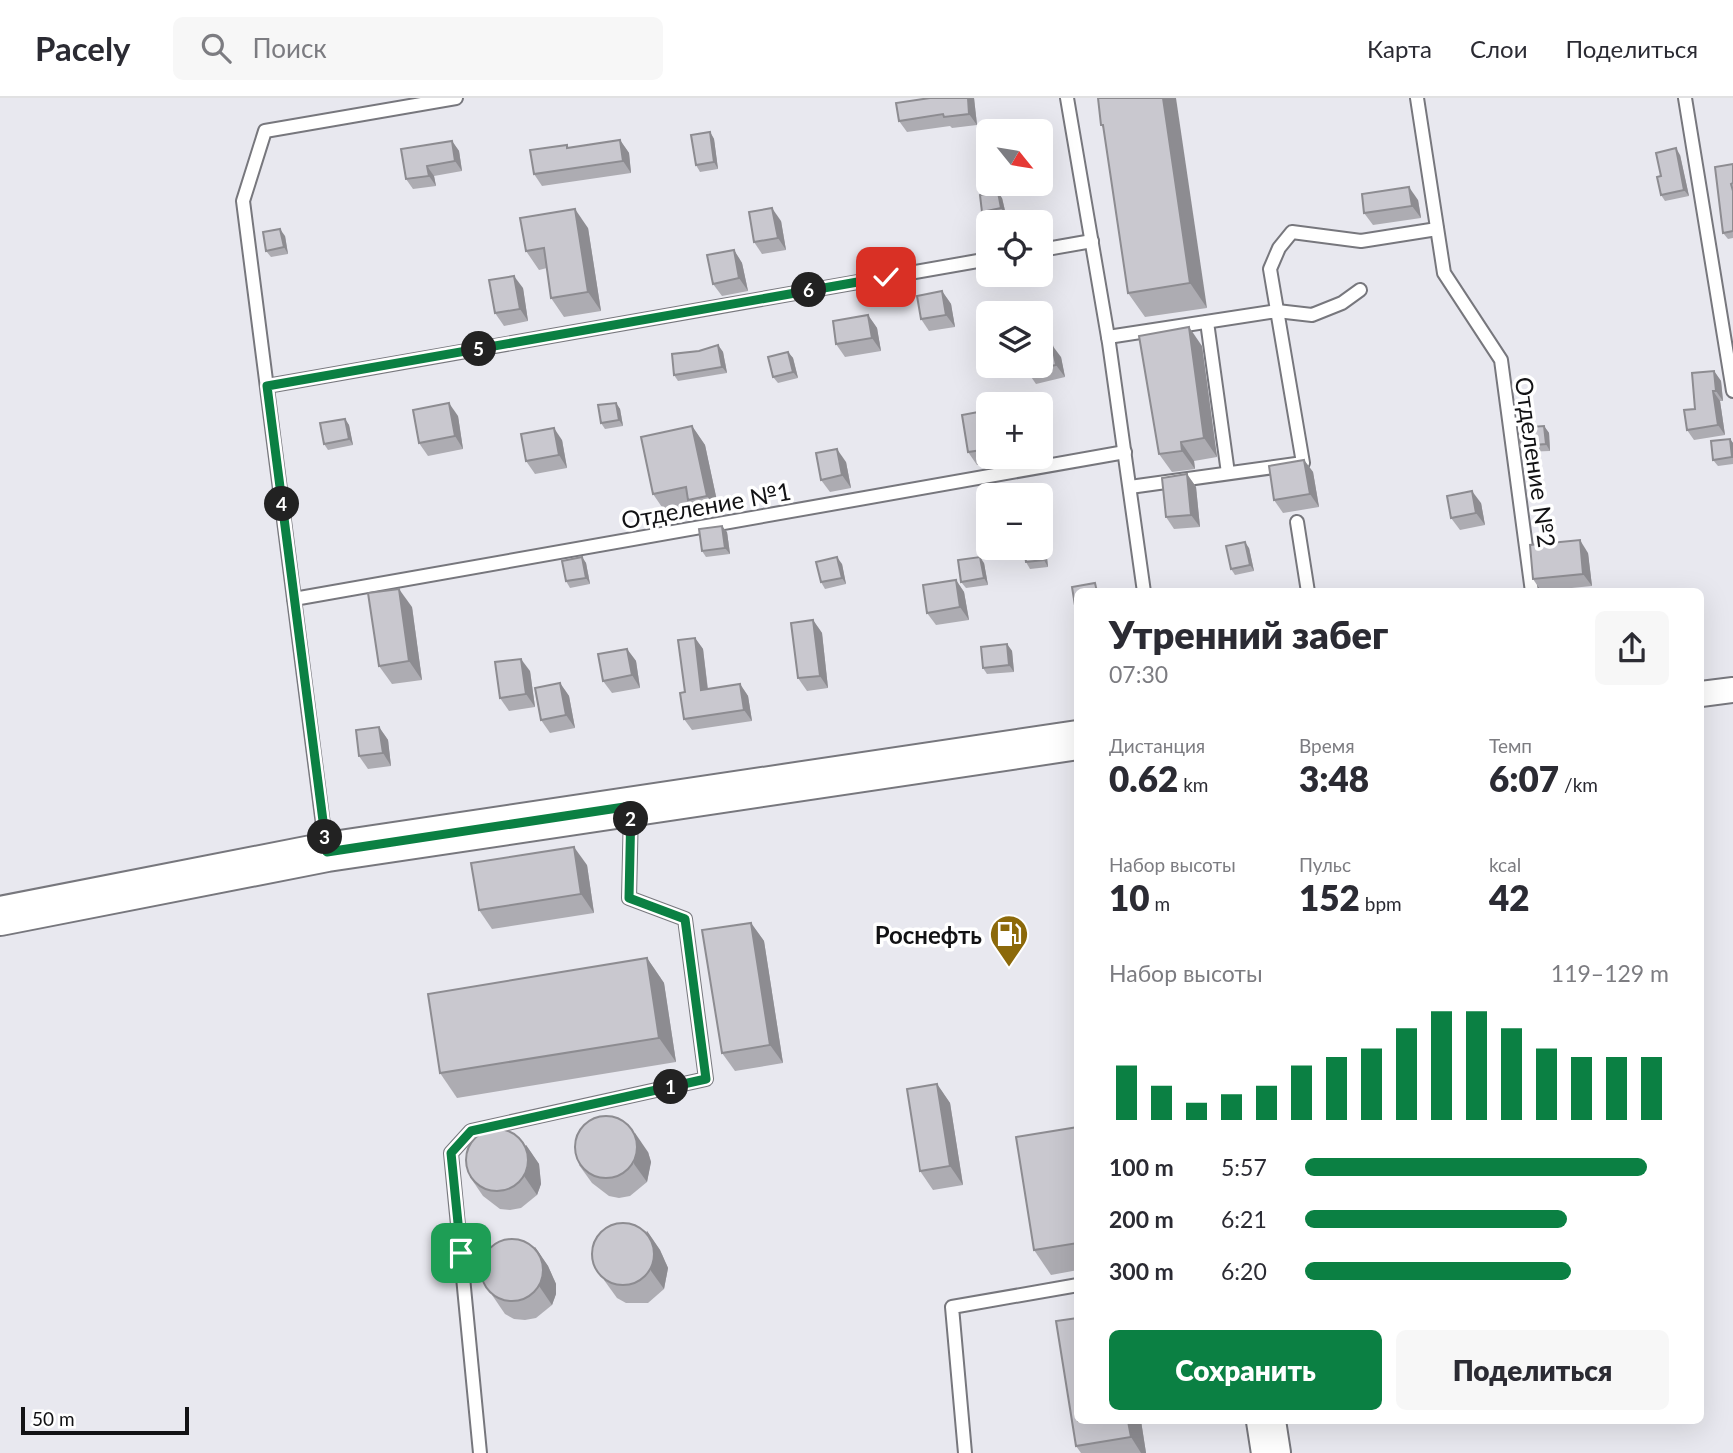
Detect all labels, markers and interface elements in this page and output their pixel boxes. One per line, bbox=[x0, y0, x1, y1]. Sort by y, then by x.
search box bbox=[173, 17, 663, 80]
text: Pacely bbox=[35, 28, 131, 68]
icon: search bbox=[197, 29, 235, 67]
text: Поиск bbox=[253, 32, 327, 64]
text: Карта bbox=[1367, 34, 1432, 63]
text: Слои bbox=[1470, 34, 1527, 63]
text: Поделиться bbox=[1565, 34, 1698, 63]
north arrow bbox=[976, 119, 1054, 196]
map controls bbox=[976, 119, 1053, 560]
button: locate bbox=[976, 210, 1053, 287]
pin bbox=[856, 247, 916, 307]
icon: check bbox=[867, 258, 905, 296]
pin: 6 bbox=[792, 272, 826, 308]
text: 6 bbox=[803, 278, 814, 301]
button: layers bbox=[976, 301, 1053, 378]
pin: 5 bbox=[462, 331, 496, 366]
text: 5 bbox=[473, 337, 484, 360]
street label: Отделение №2 bbox=[1510, 375, 1562, 549]
button: + bbox=[976, 392, 1053, 469]
street label: Отделение №1 bbox=[619, 476, 793, 534]
button: − bbox=[976, 483, 1053, 560]
pin: 4 bbox=[264, 486, 300, 522]
text: 4 bbox=[276, 492, 287, 515]
text: Утренний забег bbox=[1109, 611, 1388, 657]
button: share bbox=[1595, 611, 1669, 685]
text: 07:30 bbox=[1109, 660, 1168, 688]
text: Дистанция bbox=[1109, 734, 1205, 757]
text: Время bbox=[1299, 734, 1355, 757]
text: Темп bbox=[1489, 734, 1532, 757]
text: 0.62 bbox=[1109, 757, 1178, 799]
text: 3:48 bbox=[1299, 757, 1369, 799]
text: 6:07 bbox=[1489, 757, 1559, 799]
text: km bbox=[1178, 773, 1208, 796]
text: /km bbox=[1559, 773, 1598, 796]
pin: 2 bbox=[614, 802, 648, 836]
text: 2 bbox=[625, 807, 636, 830]
pin: 3 bbox=[308, 820, 342, 854]
text: 3 bbox=[319, 825, 330, 848]
text: Набор высоты bbox=[1109, 853, 1236, 876]
text: Пульс bbox=[1299, 853, 1351, 876]
text: kcal bbox=[1489, 853, 1521, 876]
text: 10 bbox=[1109, 876, 1150, 918]
text: 152 bbox=[1299, 876, 1360, 918]
text: 42 bbox=[1489, 876, 1530, 918]
text: m bbox=[1150, 892, 1170, 915]
text: bpm bbox=[1360, 892, 1402, 915]
fuel station icon: Роснефть bbox=[988, 913, 1030, 968]
place label: Роснефть bbox=[875, 920, 982, 949]
text: Набор высоты bbox=[1109, 959, 1263, 987]
text: 119–129 m bbox=[1551, 959, 1669, 987]
pin: 1 bbox=[654, 1070, 688, 1104]
text: 1 bbox=[665, 1075, 676, 1098]
text: 100 m bbox=[1109, 1153, 1174, 1181]
text: 5:57 bbox=[1221, 1153, 1267, 1181]
text: 200 m bbox=[1109, 1205, 1174, 1233]
text: 6:21 bbox=[1221, 1205, 1267, 1233]
pin bbox=[431, 1223, 491, 1283]
icon: arrive bbox=[442, 1234, 480, 1272]
text: 300 m bbox=[1109, 1257, 1174, 1285]
text: 6:20 bbox=[1221, 1257, 1267, 1285]
button: Сохранить bbox=[1109, 1330, 1382, 1410]
button: Поделиться bbox=[1396, 1330, 1669, 1410]
scale bar bbox=[21, 1404, 189, 1436]
text: 50 m bbox=[32, 1407, 75, 1430]

